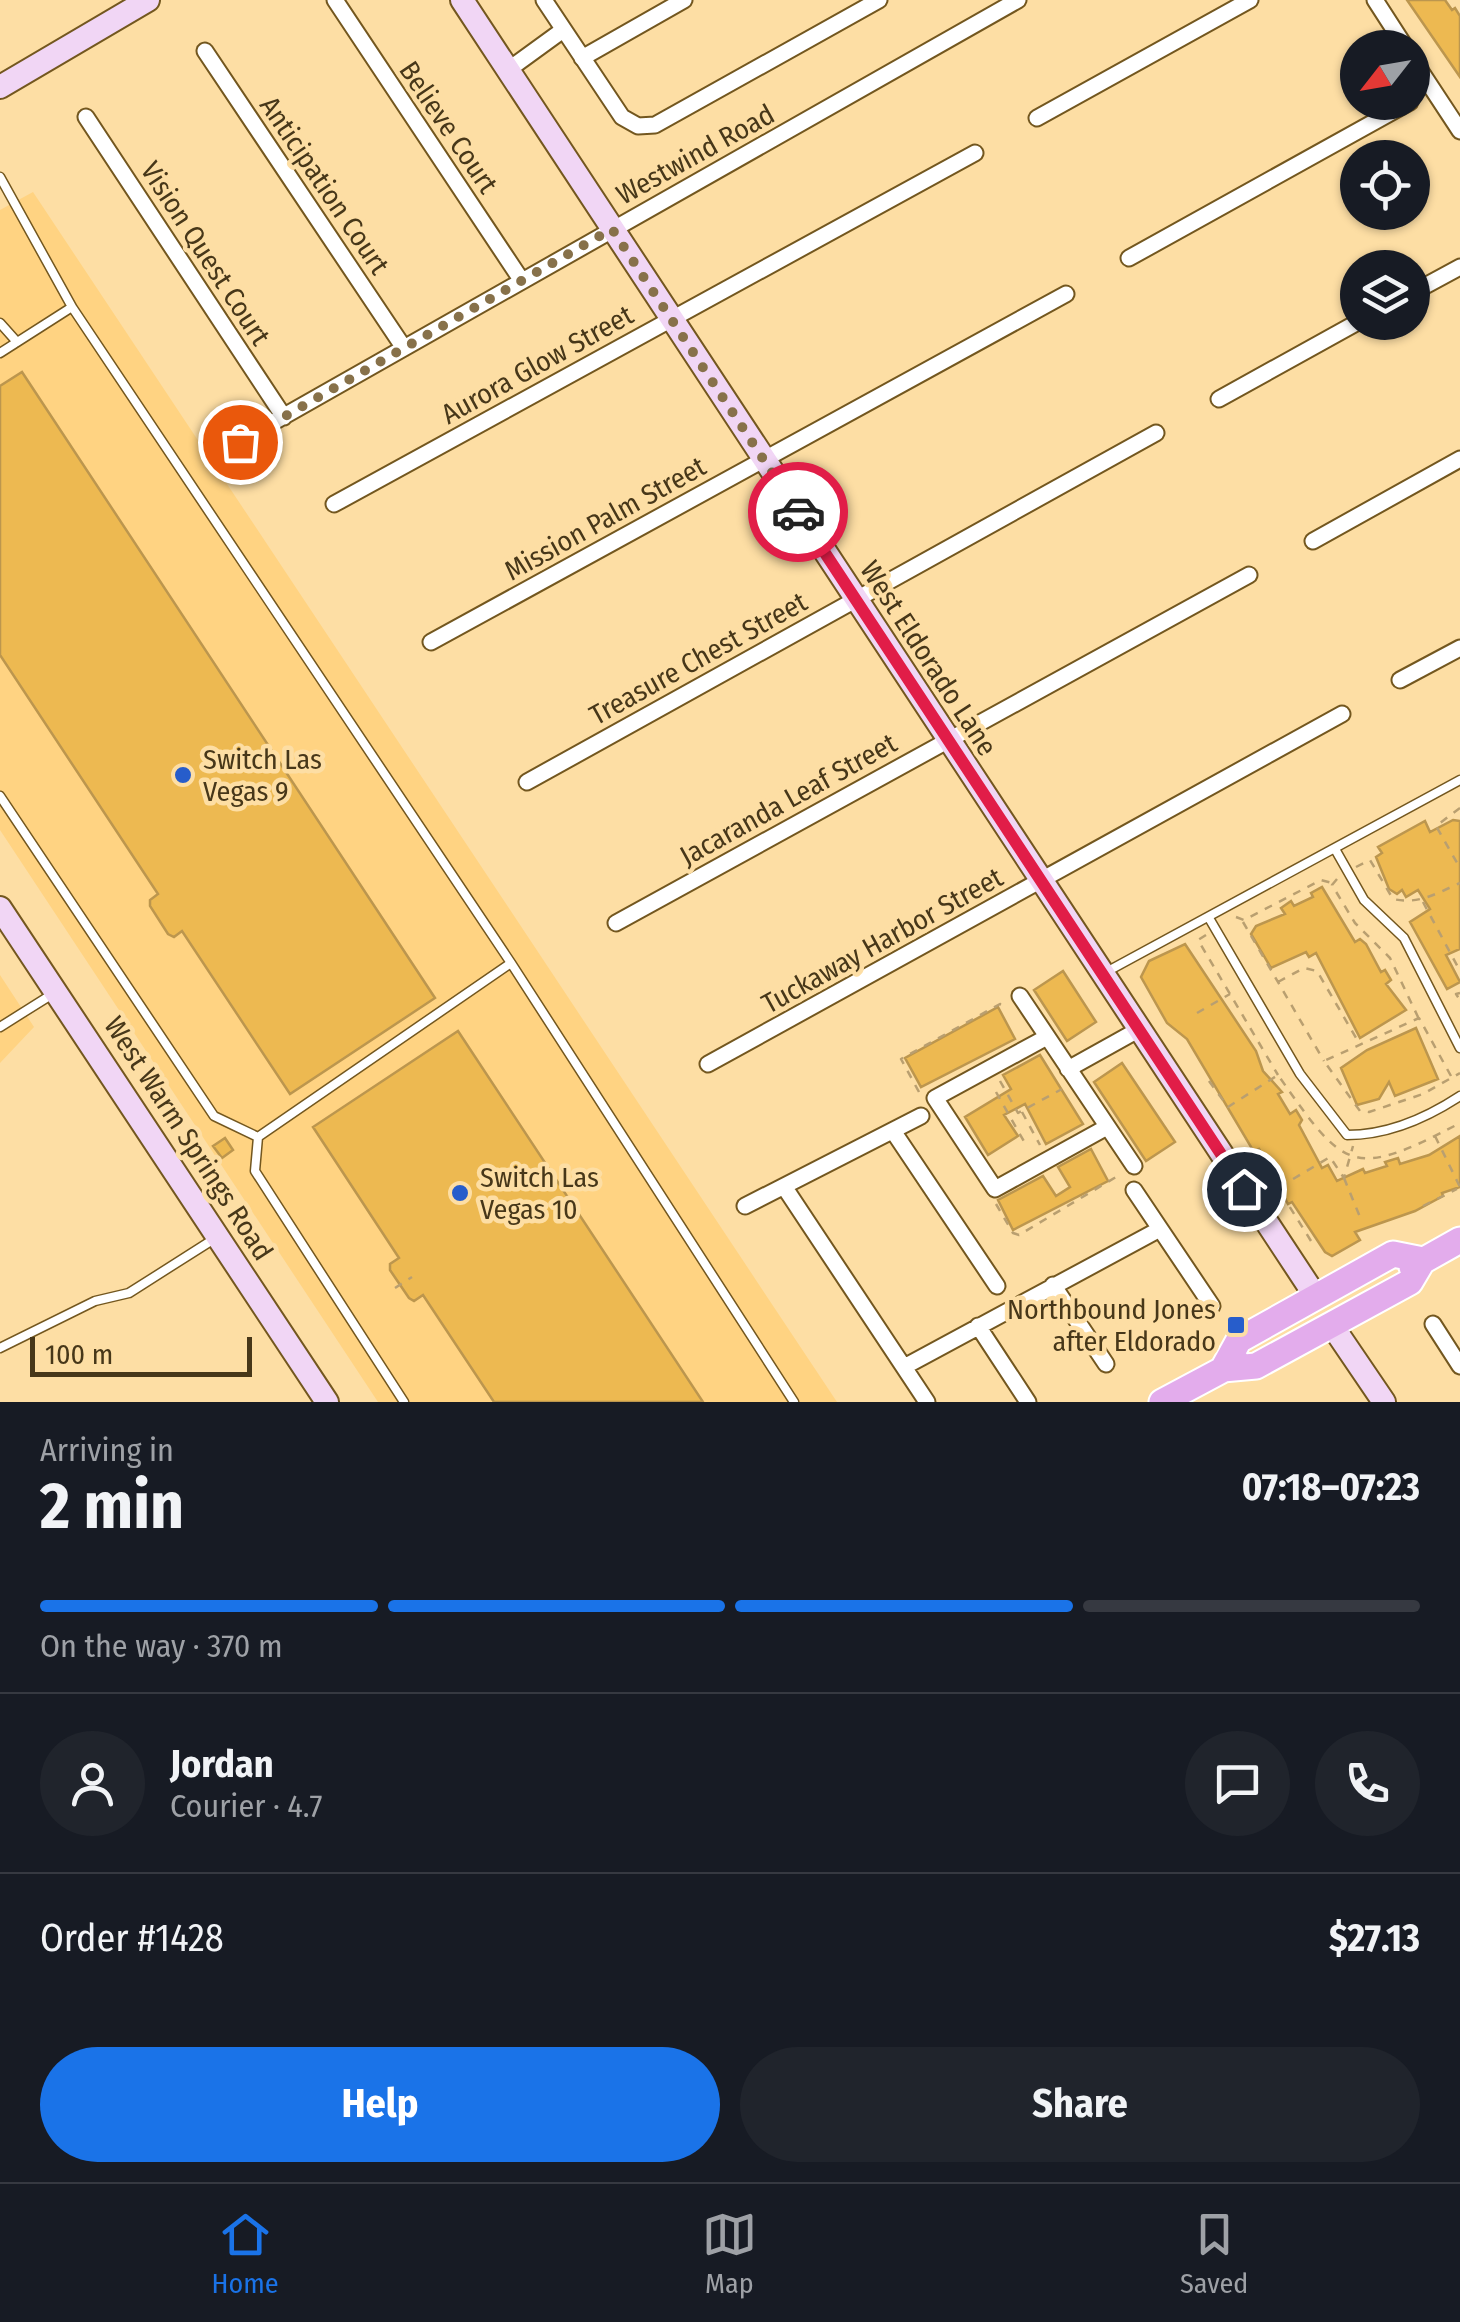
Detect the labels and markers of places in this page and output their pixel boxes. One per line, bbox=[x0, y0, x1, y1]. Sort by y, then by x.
pin bbox=[198, 400, 283, 485]
place label: Switch Las Vegas 9 bbox=[203, 743, 322, 808]
marker: Switch Las Vegas 9 bbox=[172, 764, 194, 786]
pin bbox=[1202, 1147, 1287, 1232]
place label: Switch Las Vegas 10 bbox=[480, 1161, 599, 1226]
marker: Switch Las Vegas 10 bbox=[449, 1182, 471, 1204]
place label: Northbound Jones after Eldorado bbox=[1007, 1293, 1216, 1358]
marker: Northbound Jones after Eldorado bbox=[1225, 1314, 1247, 1336]

